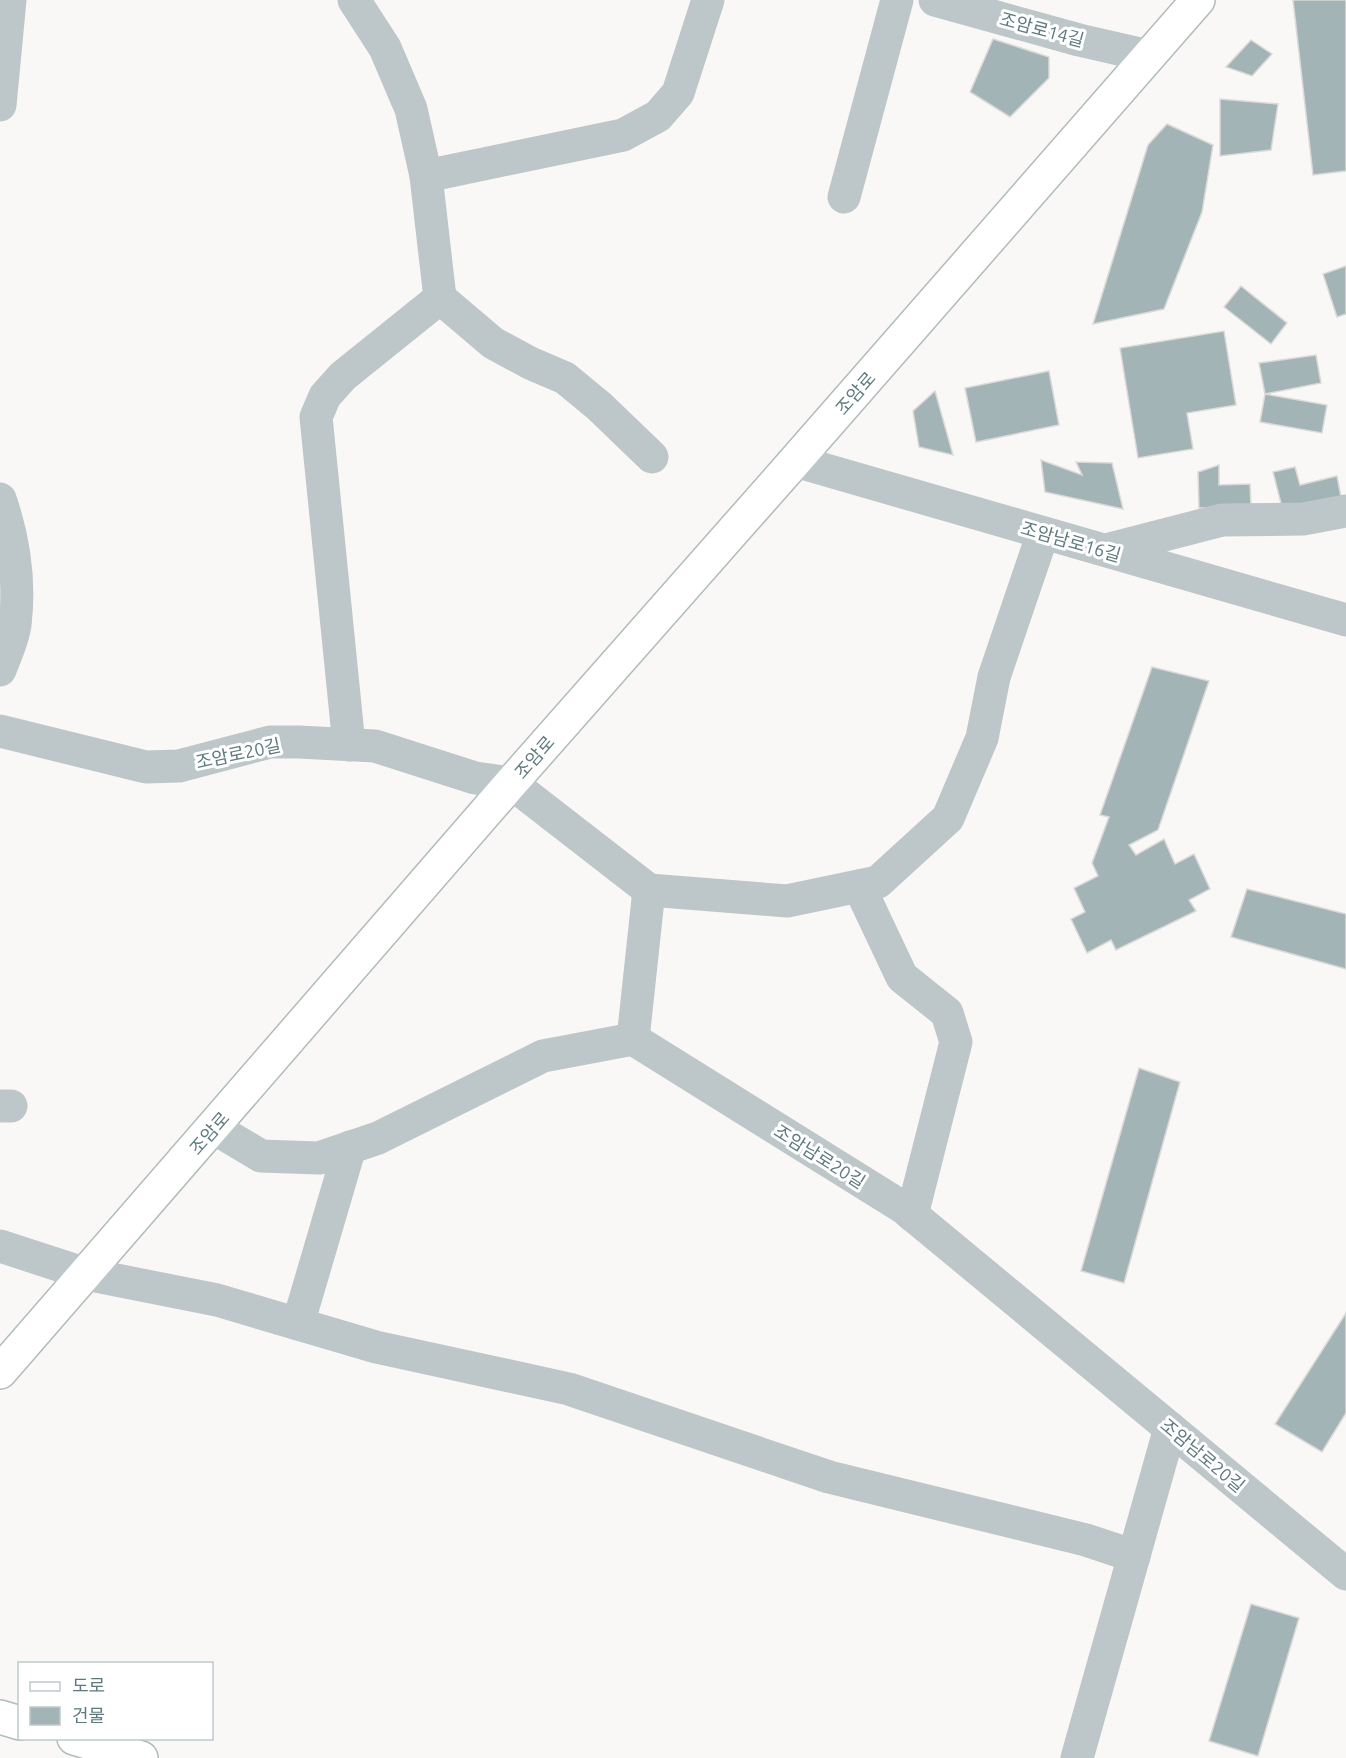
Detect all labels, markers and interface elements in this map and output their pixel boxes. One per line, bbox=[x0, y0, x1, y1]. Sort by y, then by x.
street label: 조암로14길 bbox=[998, 8, 1086, 50]
street label: 조암로 bbox=[831, 368, 879, 418]
street label: 조암남로16길 bbox=[1019, 517, 1123, 565]
street label: 조암로 bbox=[510, 732, 558, 782]
street label: 조암로20길 bbox=[194, 734, 282, 772]
street label: 조암로 bbox=[185, 1108, 233, 1158]
street label: 조암남로20길 bbox=[771, 1120, 869, 1192]
street label: 조암남로20길 bbox=[1157, 1414, 1249, 1496]
legend bbox=[18, 1662, 213, 1740]
text: 도로 bbox=[72, 1675, 105, 1695]
text: 건물 bbox=[72, 1705, 105, 1725]

